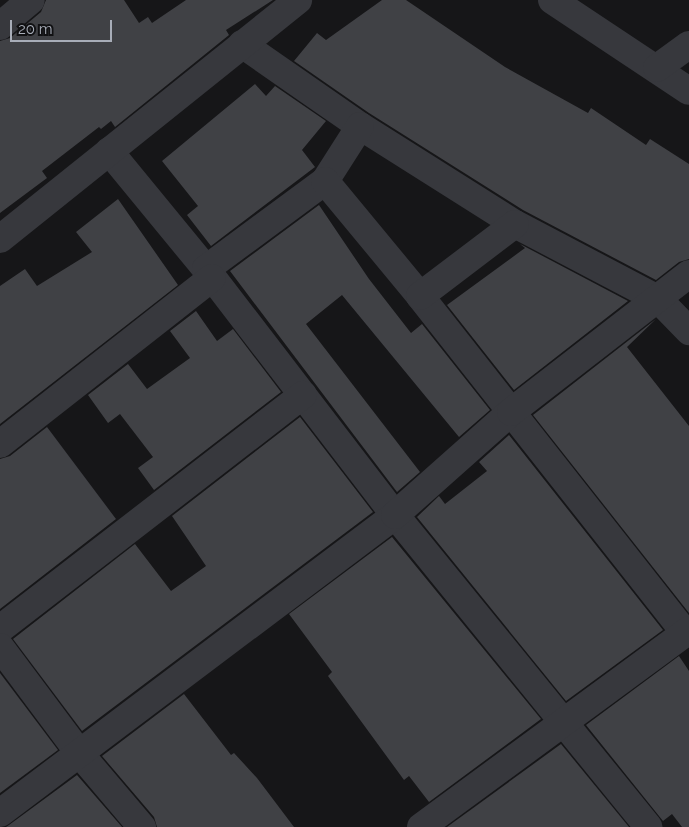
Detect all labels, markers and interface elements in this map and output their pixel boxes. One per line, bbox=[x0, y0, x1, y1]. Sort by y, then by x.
scale bar bbox=[12, 10, 115, 42]
text: 20 m bbox=[18, 20, 53, 38]

